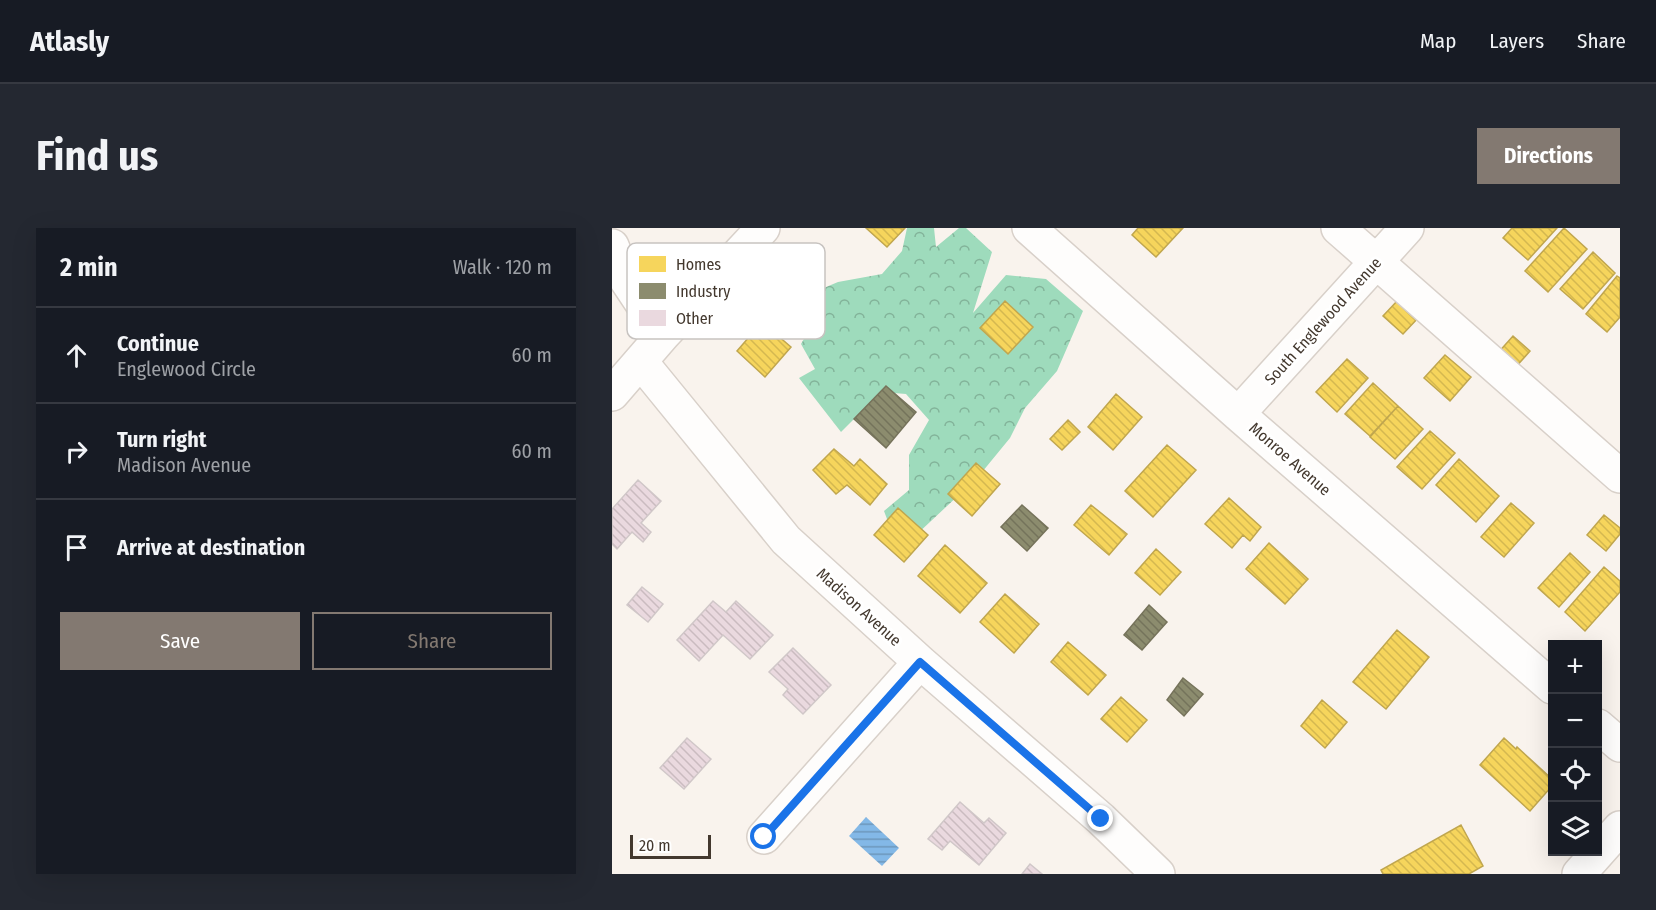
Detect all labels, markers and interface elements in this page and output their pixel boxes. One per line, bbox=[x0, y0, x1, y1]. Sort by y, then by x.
text: Atlasly bbox=[30, 25, 109, 58]
text: Map bbox=[1420, 28, 1456, 54]
text: Layers bbox=[1489, 28, 1544, 54]
text: Share bbox=[1577, 28, 1626, 54]
button: Directions bbox=[1477, 128, 1620, 184]
text: Find us bbox=[36, 131, 158, 181]
legend bbox=[627, 243, 825, 339]
text: 2 min bbox=[60, 252, 118, 283]
street label: South Englewood Avenue bbox=[1261, 253, 1385, 389]
text: Walk · 120 m bbox=[453, 255, 552, 279]
text: Homes bbox=[676, 255, 721, 274]
text: Industry bbox=[676, 282, 731, 301]
text: Other bbox=[676, 309, 714, 328]
text: Continue bbox=[117, 330, 199, 357]
icon: ahead bbox=[60, 339, 93, 372]
text: 60 m bbox=[512, 343, 552, 367]
text: Englewood Circle bbox=[117, 357, 256, 381]
street label: Monroe Avenue bbox=[1245, 419, 1335, 500]
text: Turn right bbox=[117, 426, 206, 453]
icon: right bbox=[60, 435, 93, 468]
text: 60 m bbox=[512, 439, 552, 463]
text: Madison Avenue bbox=[117, 453, 251, 477]
icon: arrive bbox=[60, 531, 93, 564]
text: Arrive at destination bbox=[117, 534, 305, 561]
street label: Madison Avenue bbox=[813, 564, 905, 650]
button: Save bbox=[60, 612, 300, 670]
button: Share bbox=[312, 612, 552, 670]
map controls bbox=[1548, 640, 1602, 856]
button: + bbox=[1548, 640, 1602, 694]
button: − bbox=[1548, 694, 1602, 748]
button: locate bbox=[1548, 748, 1602, 802]
button: layers bbox=[1548, 802, 1602, 856]
route end bbox=[1087, 805, 1113, 831]
route start bbox=[750, 823, 776, 849]
scale bar bbox=[630, 832, 711, 860]
text: 20 m bbox=[639, 836, 670, 855]

